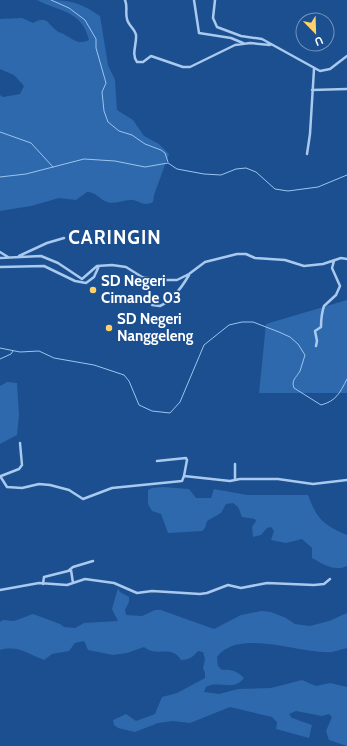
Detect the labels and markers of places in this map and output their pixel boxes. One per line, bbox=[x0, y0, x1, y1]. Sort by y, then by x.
place label: SD Negeri Cimande 03 bbox=[101, 272, 181, 307]
marker: SD Negeri Cimande 03 bbox=[88, 285, 98, 295]
place label: SD Negeri Nanggeleng bbox=[117, 310, 194, 345]
marker: SD Negeri Nanggeleng bbox=[104, 323, 114, 333]

